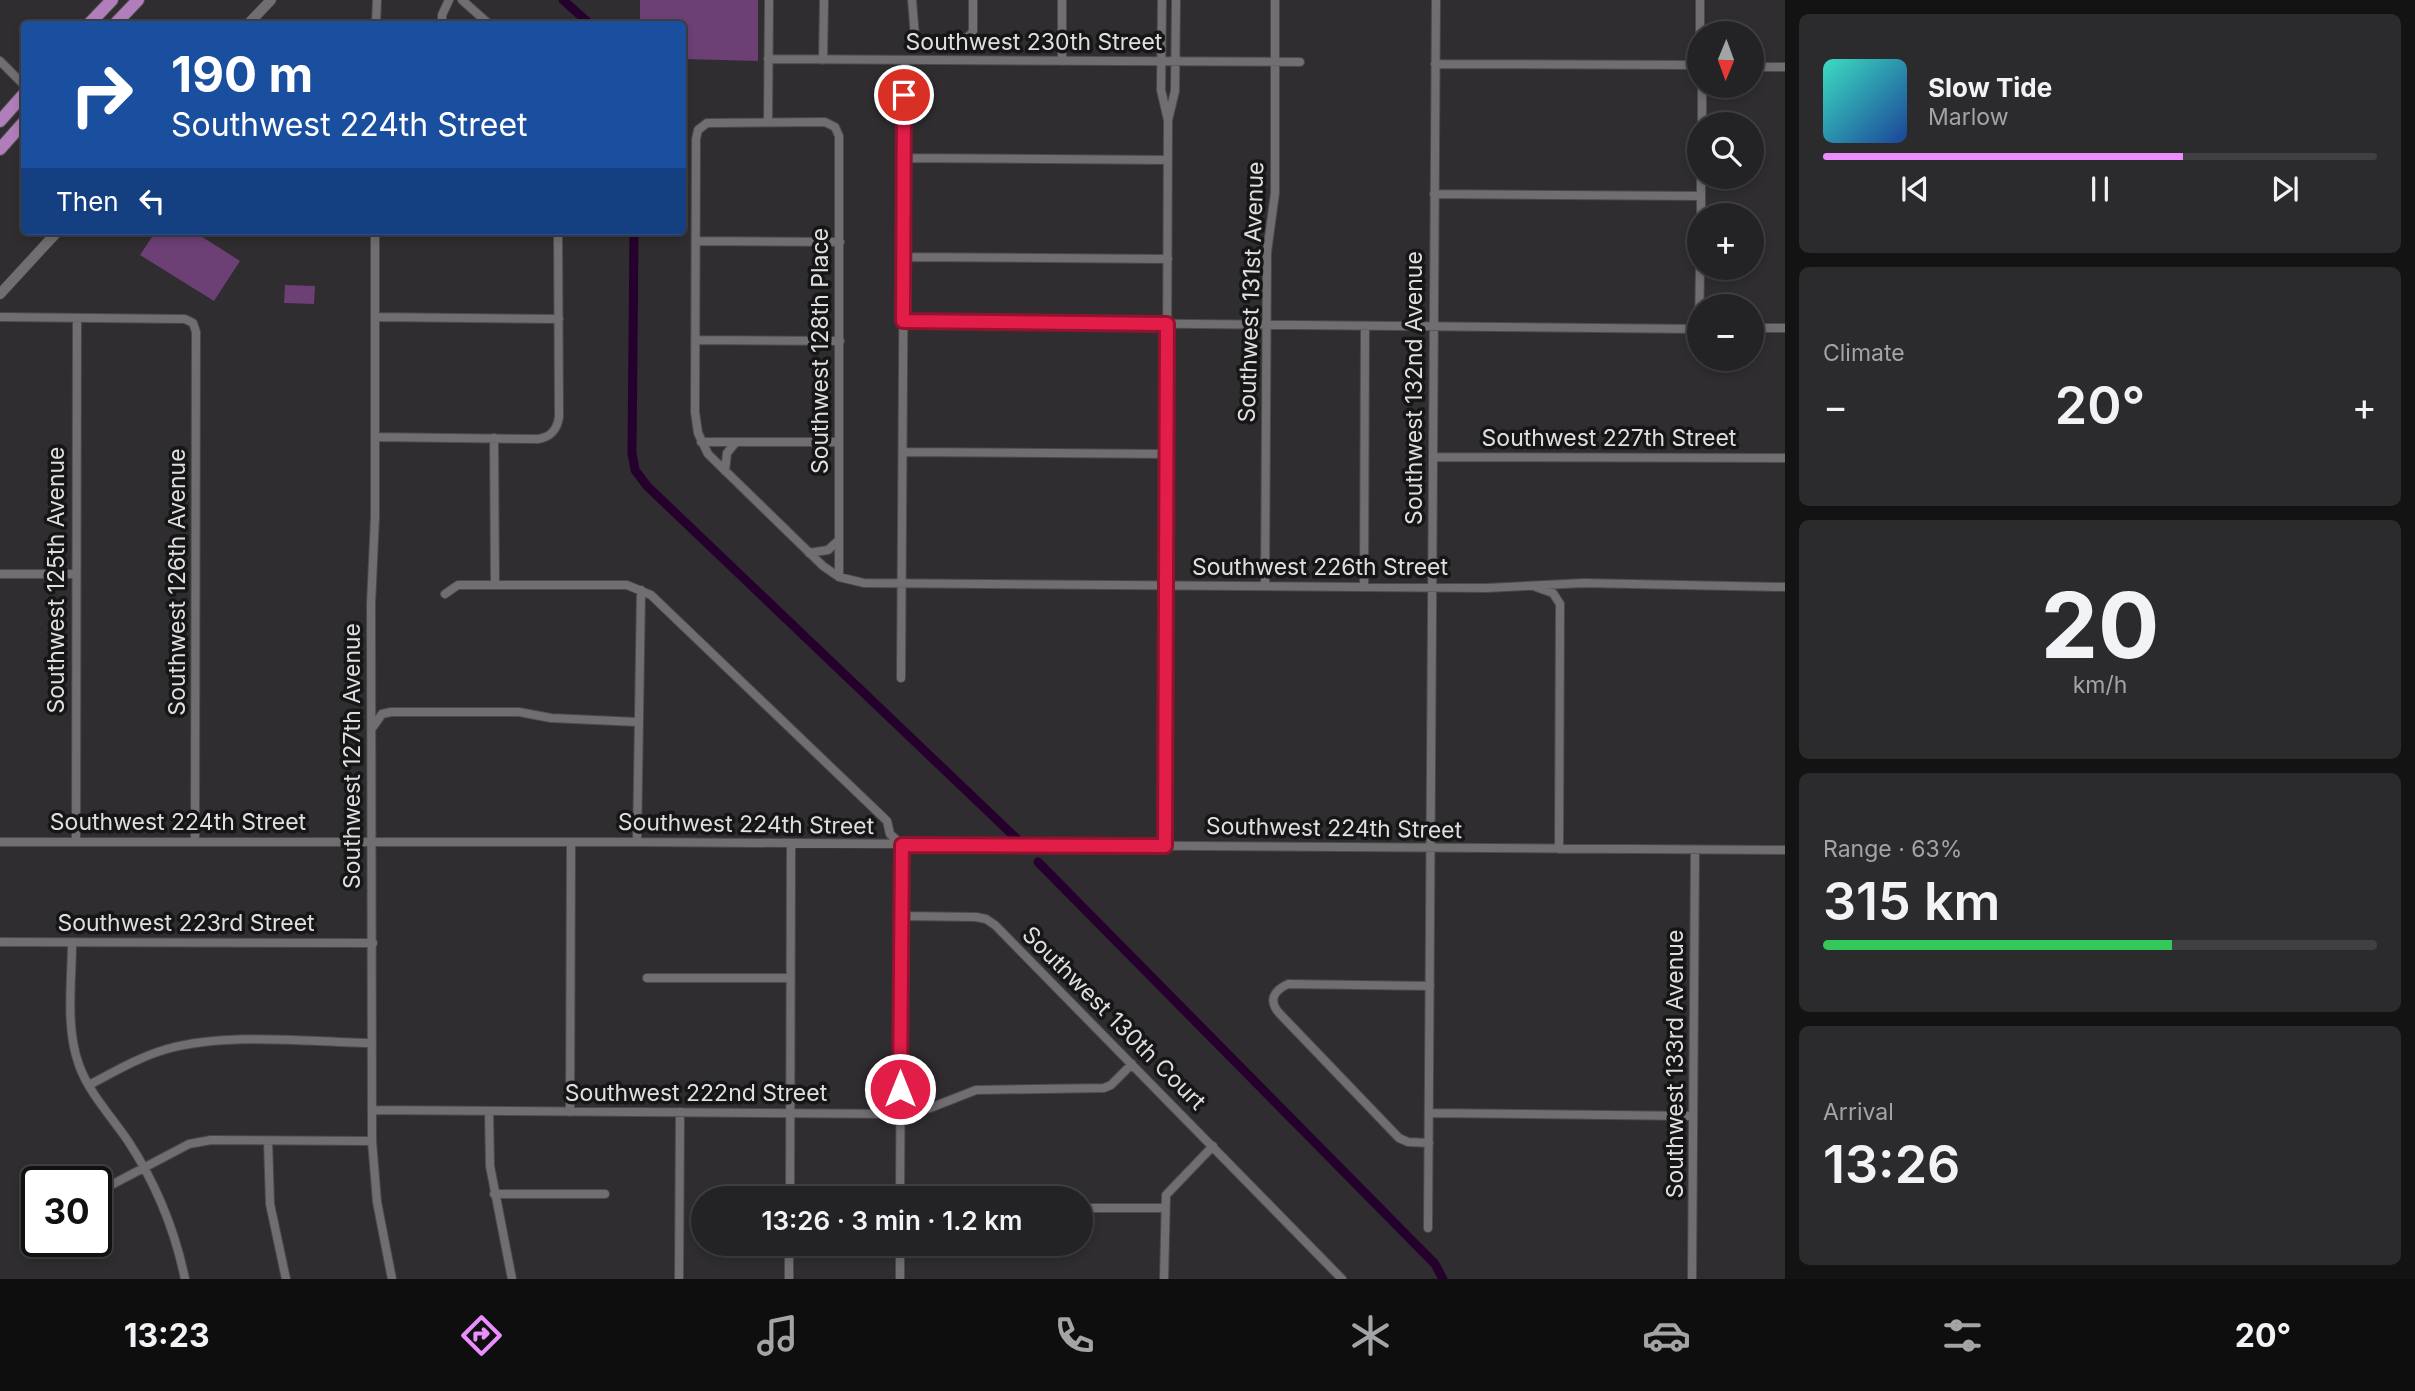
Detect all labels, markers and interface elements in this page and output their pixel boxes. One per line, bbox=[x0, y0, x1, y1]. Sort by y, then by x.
north arrow bbox=[1687, 21, 1764, 98]
map controls bbox=[1687, 21, 1764, 371]
street label: Southwest 230th Street bbox=[906, 28, 1163, 56]
text: 190 m bbox=[171, 45, 313, 104]
icon: right bbox=[56, 49, 147, 140]
pin bbox=[874, 65, 934, 125]
text: Slow Tide bbox=[1928, 72, 2052, 103]
icon: arrive bbox=[885, 76, 923, 114]
text: Marlow bbox=[1928, 103, 2008, 131]
text: Southwest 224th Street bbox=[171, 105, 528, 144]
button: search bbox=[1687, 112, 1764, 189]
street label: Southwest 131st Avenue bbox=[1232, 161, 1270, 423]
icon: previous bbox=[1896, 170, 1934, 208]
icon: pause bbox=[2081, 170, 2119, 208]
icon: next bbox=[2266, 170, 2304, 208]
icon: left bbox=[133, 182, 171, 220]
text: Then bbox=[56, 186, 119, 217]
button: + bbox=[1687, 203, 1764, 280]
street label: Southwest 128th Place bbox=[806, 228, 834, 474]
street label: Southwest 132nd Avenue bbox=[1400, 251, 1428, 525]
button: − bbox=[1687, 294, 1764, 371]
text: Climate bbox=[1823, 339, 1905, 367]
text: 20° bbox=[2055, 374, 2145, 437]
text: − bbox=[1823, 383, 1848, 429]
text: + bbox=[2352, 383, 2377, 429]
street label: Southwest 227th Street bbox=[1482, 424, 1737, 452]
street label: Southwest 125th Avenue bbox=[42, 447, 70, 713]
street label: Southwest 126th Avenue bbox=[163, 448, 191, 716]
street label: Southwest 226th Street bbox=[1192, 553, 1448, 581]
text: 20 bbox=[2041, 570, 2159, 680]
street label: Southwest 127th Avenue bbox=[338, 623, 366, 889]
text: km/h bbox=[2073, 671, 2127, 699]
street label: Southwest 224th Street bbox=[50, 808, 307, 836]
street label: Southwest 224th Street bbox=[618, 808, 875, 840]
street label: Southwest 224th Street bbox=[1206, 812, 1463, 844]
text: Range · 63% bbox=[1823, 835, 1962, 863]
text: 315 km bbox=[1823, 870, 2000, 933]
street label: Southwest 223rd Street bbox=[57, 909, 315, 937]
street label: Southwest 130th Court bbox=[1016, 920, 1212, 1116]
street label: Southwest 133rd Avenue bbox=[1661, 930, 1689, 1198]
position arrow bbox=[863, 1052, 937, 1126]
street label: Southwest 222nd Street bbox=[565, 1079, 828, 1107]
text: Arrival bbox=[1823, 1098, 1894, 1126]
text: 13:26 bbox=[1823, 1133, 1960, 1196]
speed limit sign: 30 bbox=[21, 1166, 112, 1257]
text: 13:26 · 3 min · 1.2 km bbox=[762, 1205, 1022, 1236]
icon: directions bbox=[457, 1311, 506, 1360]
icon: music bbox=[753, 1311, 802, 1360]
icon: phone bbox=[1050, 1311, 1099, 1360]
icon: climate bbox=[1346, 1311, 1395, 1360]
icon: car bbox=[1642, 1311, 1691, 1360]
icon: filters bbox=[1938, 1311, 1987, 1360]
text: 13:23 bbox=[124, 1316, 210, 1355]
text: 20° bbox=[2235, 1316, 2291, 1355]

